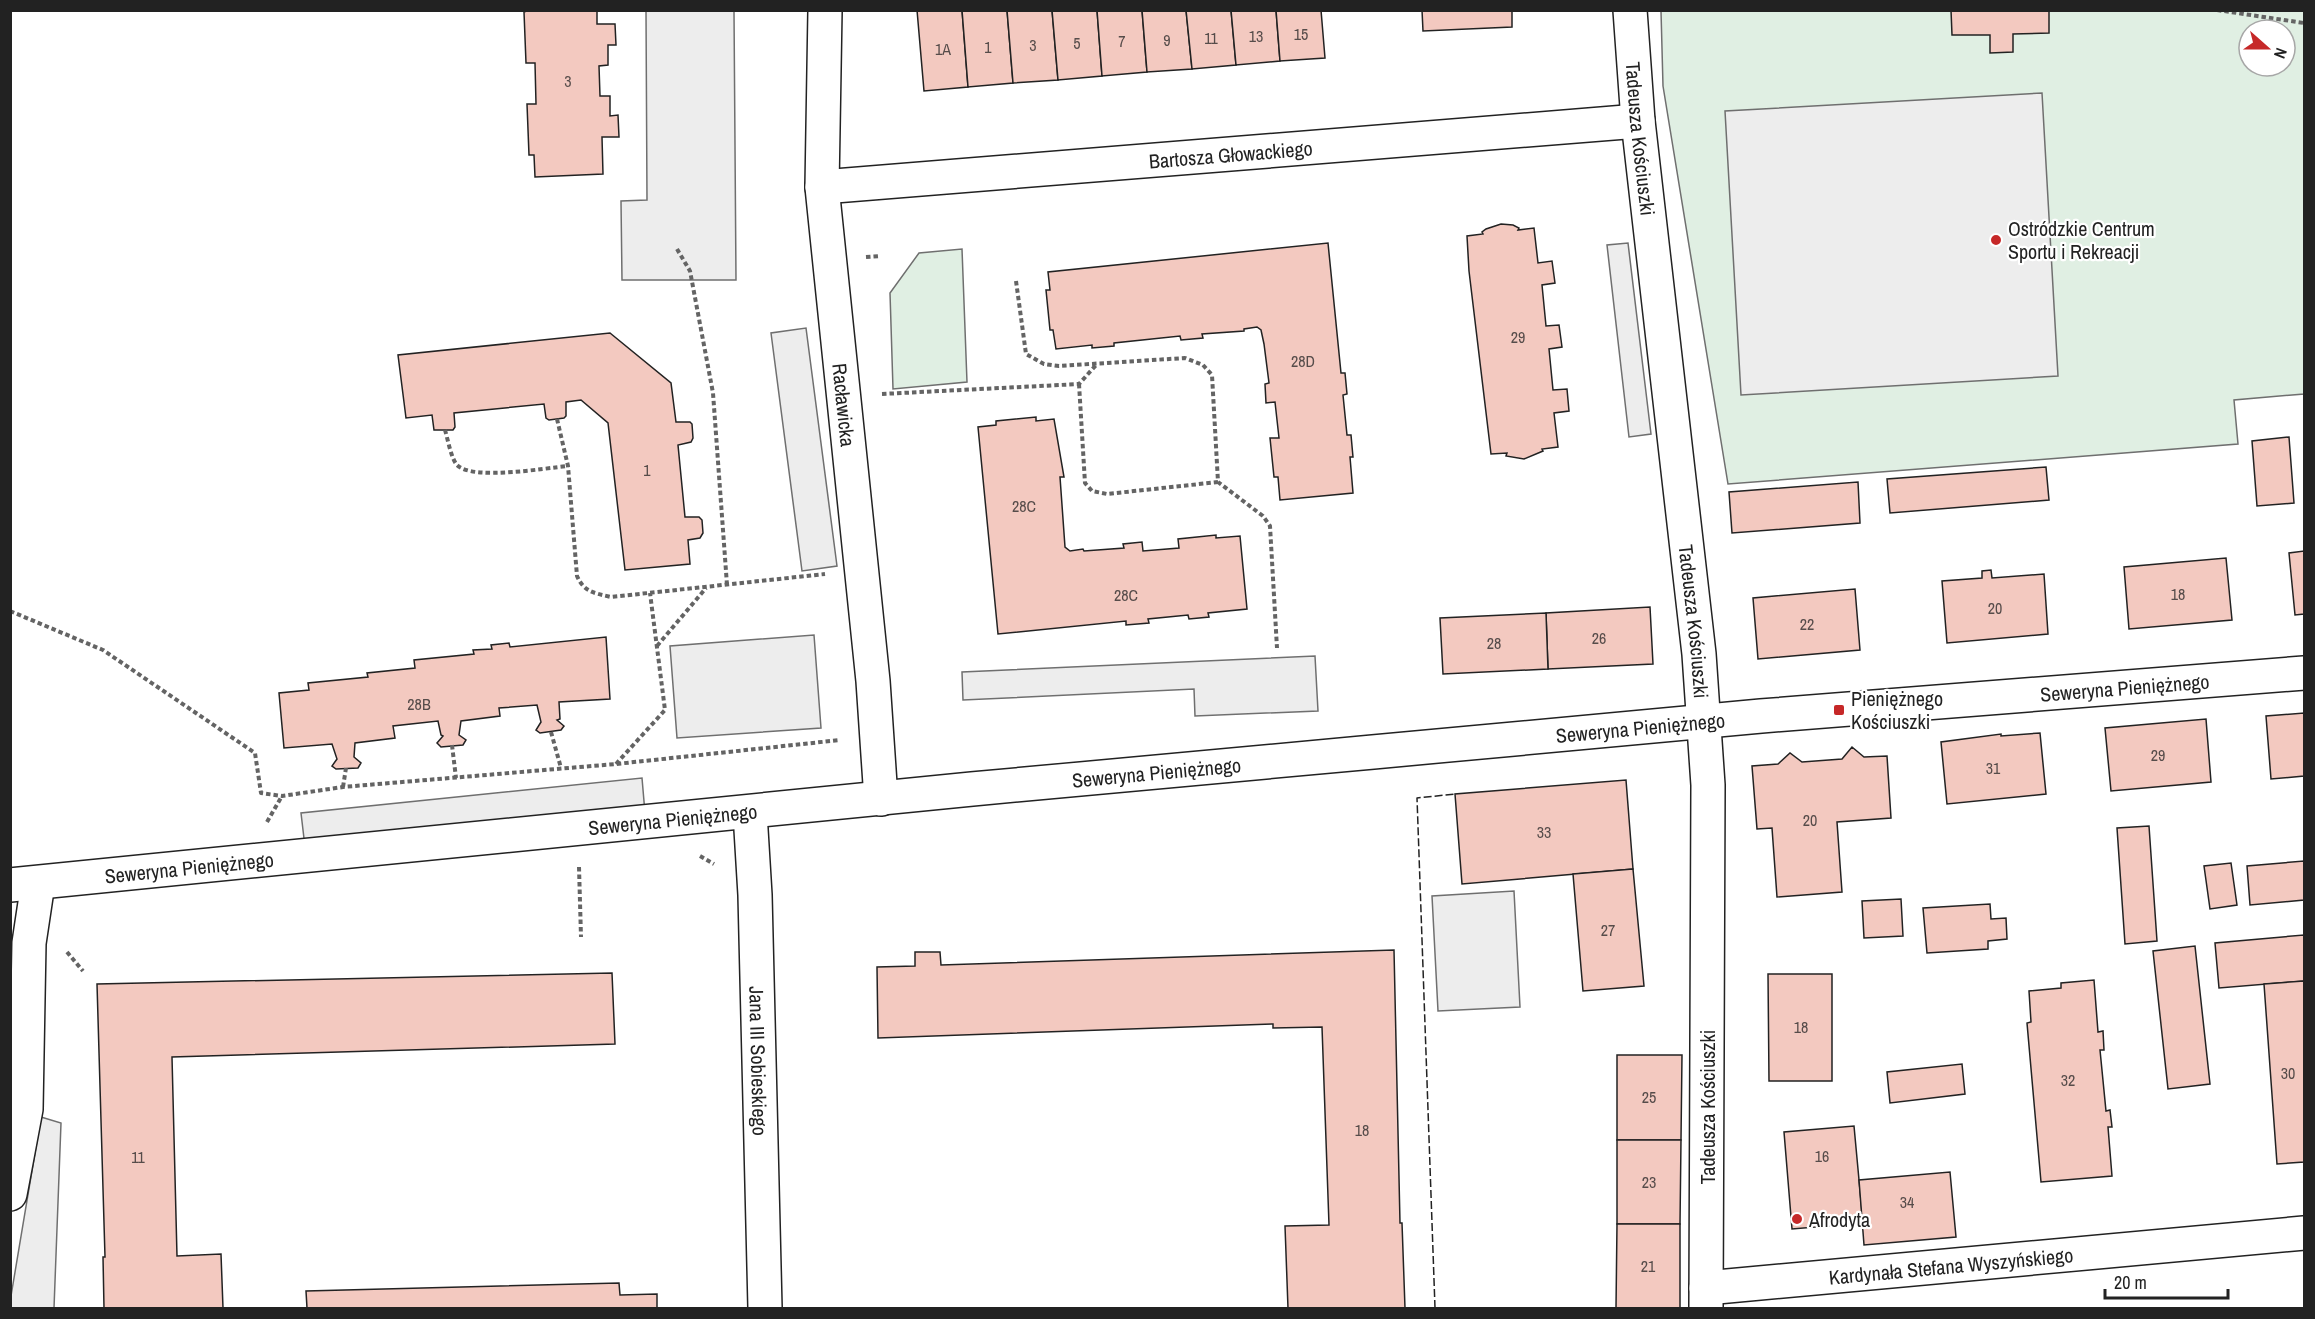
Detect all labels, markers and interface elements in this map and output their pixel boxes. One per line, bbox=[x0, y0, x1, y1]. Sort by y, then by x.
north arrow bbox=[2237, 18, 2297, 78]
house number: 15 bbox=[1294, 23, 1308, 45]
house number: 13 bbox=[1249, 25, 1263, 47]
house number: 11 bbox=[1204, 27, 1219, 49]
house number: 9 bbox=[1163, 29, 1171, 51]
house number: 7 bbox=[1118, 30, 1126, 52]
house number: 5 bbox=[1073, 32, 1081, 54]
house number: 3 bbox=[1029, 34, 1037, 56]
house number: 1 bbox=[984, 36, 992, 58]
house number: 1A bbox=[935, 38, 951, 60]
text: N bbox=[2269, 45, 2293, 62]
street label: Tadeusza Kościuszki bbox=[1620, 61, 1662, 217]
house number: 3 bbox=[564, 70, 572, 92]
street label: Bartosza Głowackiego bbox=[1148, 134, 1314, 174]
place label: Ostródzkie Centrum Sportu i Rekreacji bbox=[2008, 215, 2155, 265]
marker: Ostródzkie Centrum Sportu i Rekreacji bbox=[1989, 233, 2003, 247]
house number: 29 bbox=[1511, 326, 1525, 348]
house number: 28D bbox=[1291, 350, 1315, 372]
street label: Racławicka bbox=[827, 362, 862, 448]
house number: 1 bbox=[643, 459, 651, 481]
house number: 28C bbox=[1012, 495, 1036, 517]
street label: Tadeusza Kościuszki bbox=[1673, 543, 1716, 699]
house number: 18 bbox=[2171, 583, 2185, 605]
house number: 28C bbox=[1114, 584, 1138, 606]
house number: 20 bbox=[1988, 597, 2002, 619]
house number: 22 bbox=[1800, 613, 1814, 635]
house number: 26 bbox=[1592, 627, 1606, 649]
house number: 28 bbox=[1487, 632, 1501, 654]
street label: Seweryna Pieniężnego bbox=[2039, 667, 2210, 707]
place label: Pieniężnego Kościuszki bbox=[1851, 685, 1943, 735]
house number: 28B bbox=[407, 693, 431, 715]
marker: Pieniężnego Kościuszki bbox=[1832, 703, 1846, 717]
street label: Seweryna Pieniężnego bbox=[1555, 706, 1726, 748]
house number: 29 bbox=[2151, 744, 2165, 766]
street label: Seweryna Pieniężnego bbox=[1071, 751, 1242, 793]
house number: 31 bbox=[1986, 757, 2001, 779]
street label: Seweryna Pieniężnego bbox=[587, 797, 758, 841]
house number: 20 bbox=[1803, 809, 1817, 831]
house number: 33 bbox=[1537, 821, 1551, 843]
street label: Seweryna Pieniężnego bbox=[103, 845, 275, 889]
house number: 27 bbox=[1601, 919, 1615, 941]
street label: Jana III Sobieskiego bbox=[744, 986, 774, 1136]
house number: 18 bbox=[1794, 1016, 1808, 1038]
street label: Tadeusza Kościuszki bbox=[1694, 1030, 1721, 1184]
house number: 30 bbox=[2281, 1062, 2295, 1084]
house number: 32 bbox=[2061, 1069, 2075, 1091]
house number: 25 bbox=[1642, 1086, 1656, 1108]
house number: 18 bbox=[1355, 1119, 1369, 1141]
house number: 16 bbox=[1815, 1145, 1829, 1167]
house number: 11 bbox=[131, 1146, 146, 1168]
house number: 23 bbox=[1642, 1171, 1656, 1193]
house number: 34 bbox=[1900, 1191, 1914, 1213]
place label: Afrodyta bbox=[1808, 1206, 1870, 1233]
marker: Afrodyta bbox=[1790, 1212, 1804, 1226]
street label: Kardynała Stefana Wyszyńskiego bbox=[1828, 1241, 2074, 1290]
house number: 21 bbox=[1641, 1255, 1656, 1277]
scale bar bbox=[2105, 1262, 2228, 1300]
text: 20 m bbox=[2114, 1270, 2147, 1295]

